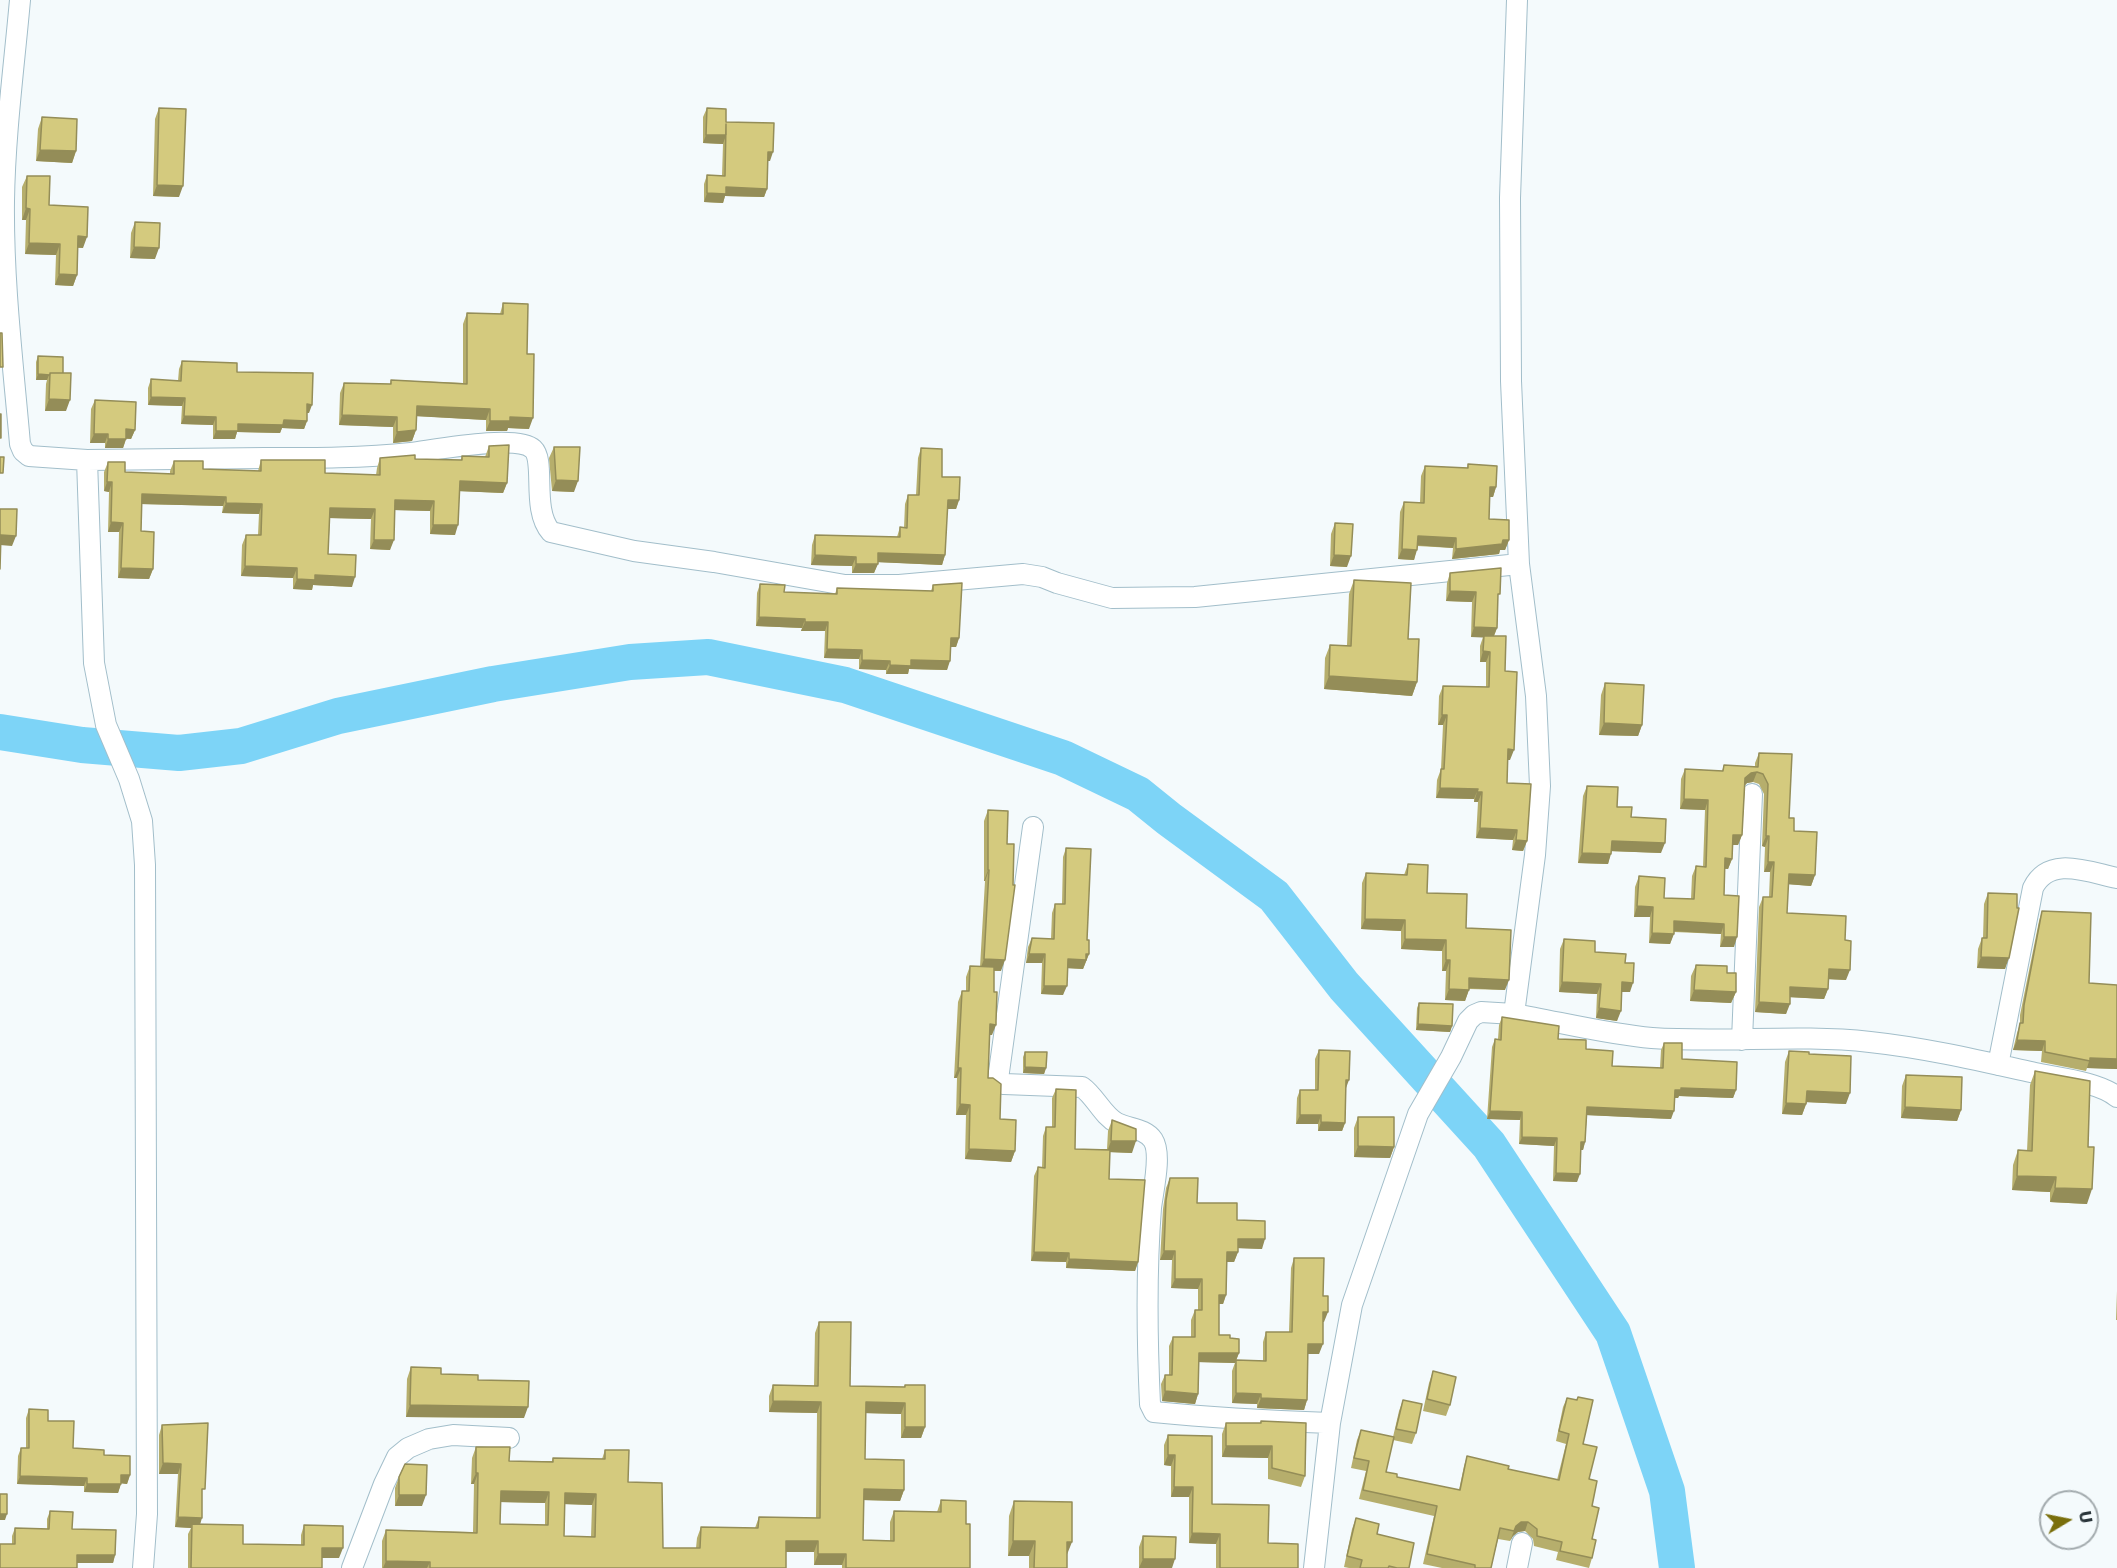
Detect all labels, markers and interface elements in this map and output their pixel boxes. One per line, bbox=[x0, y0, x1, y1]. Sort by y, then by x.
north arrow bbox=[2039, 1490, 2099, 1550]
text: U bbox=[2075, 1509, 2096, 1525]

